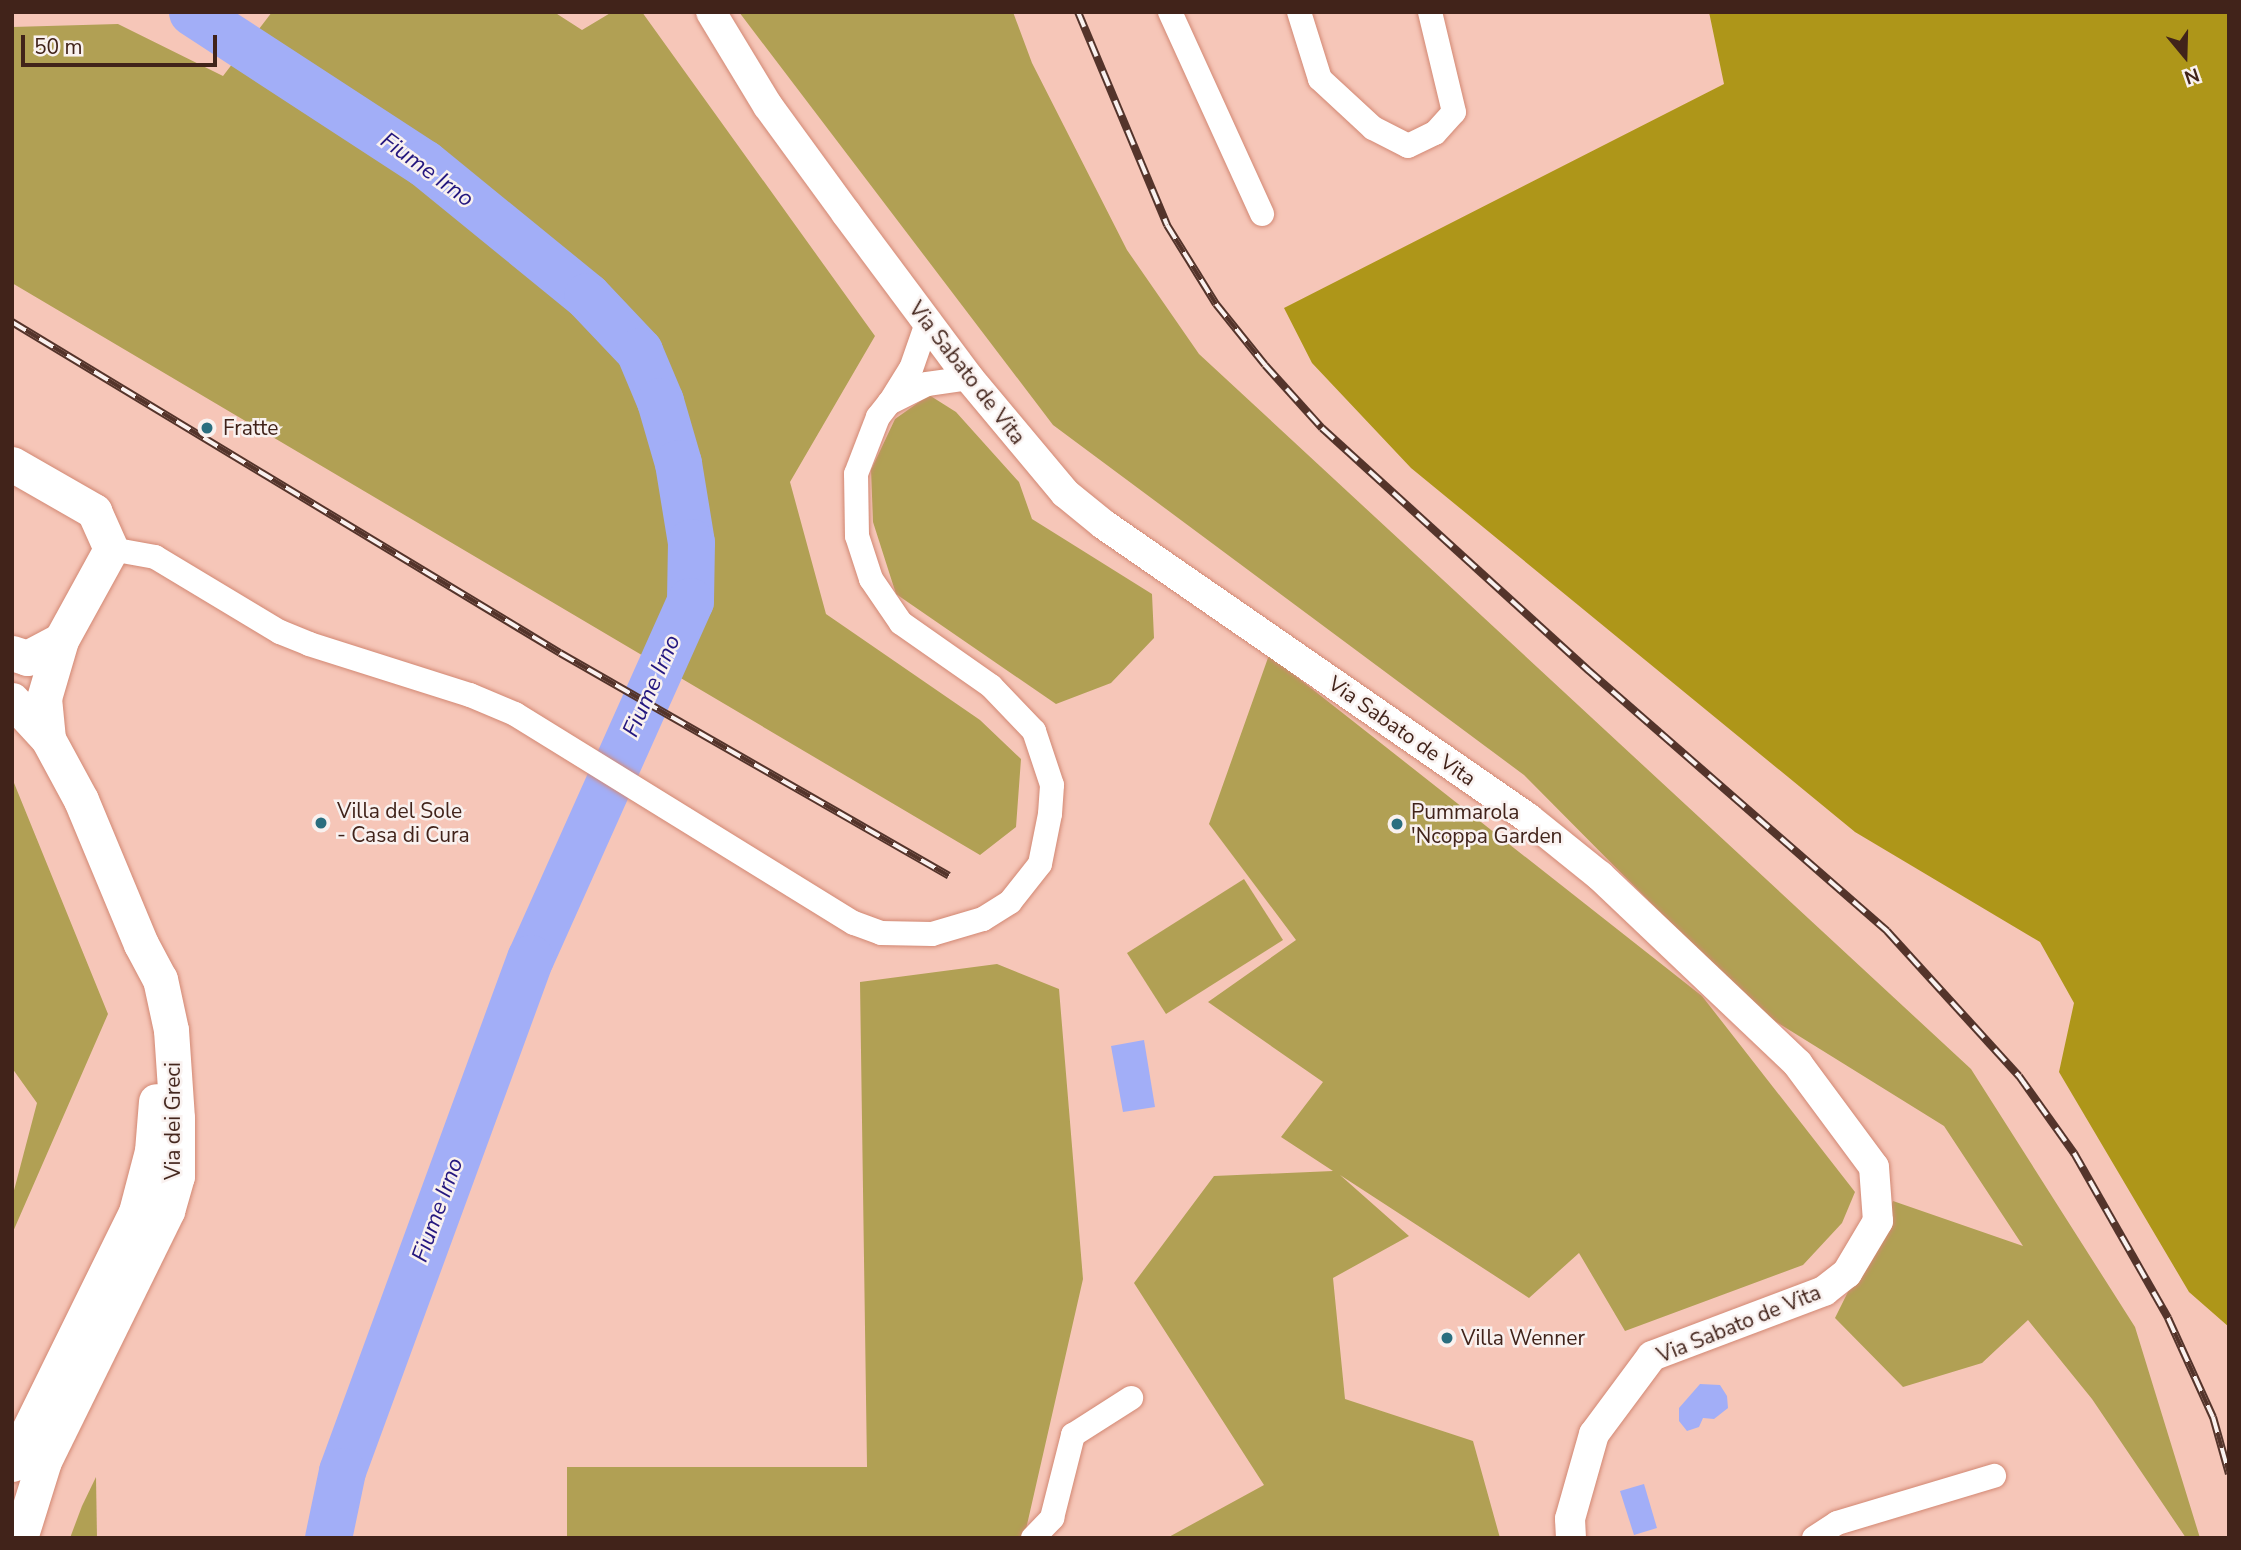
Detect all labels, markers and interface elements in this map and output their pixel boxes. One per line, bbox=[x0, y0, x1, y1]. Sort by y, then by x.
scale bar bbox=[24, 21, 220, 65]
north arrow bbox=[2150, 21, 2220, 91]
text: 50 m bbox=[34, 33, 83, 61]
text: N bbox=[2181, 61, 2203, 90]
water label: Fiume Irno bbox=[375, 127, 479, 213]
street label: Via Sabato de Vita bbox=[903, 297, 1031, 449]
place label: Fratte bbox=[223, 415, 278, 441]
marker: Fratte bbox=[197, 418, 217, 438]
water label: Fiume Irno bbox=[617, 631, 687, 741]
street label: Via Sabato de Vita bbox=[1323, 671, 1481, 791]
place label: Villa del Sole - Casa di Cura bbox=[337, 798, 470, 848]
place label: Pummarola 'Ncoppa Garden bbox=[1411, 799, 1562, 849]
marker: Villa del Sole - Casa di Cura bbox=[311, 813, 331, 833]
marker: Pummarola 'Ncoppa Garden bbox=[1389, 816, 1405, 832]
street label: Via dei Greci bbox=[160, 1062, 186, 1180]
water label: Fiume Irno bbox=[406, 1154, 470, 1266]
street label: Via Sabato de Vita bbox=[1654, 1280, 1824, 1368]
place label: Villa Wenner bbox=[1461, 1325, 1585, 1351]
marker: Villa Wenner bbox=[1439, 1330, 1455, 1346]

